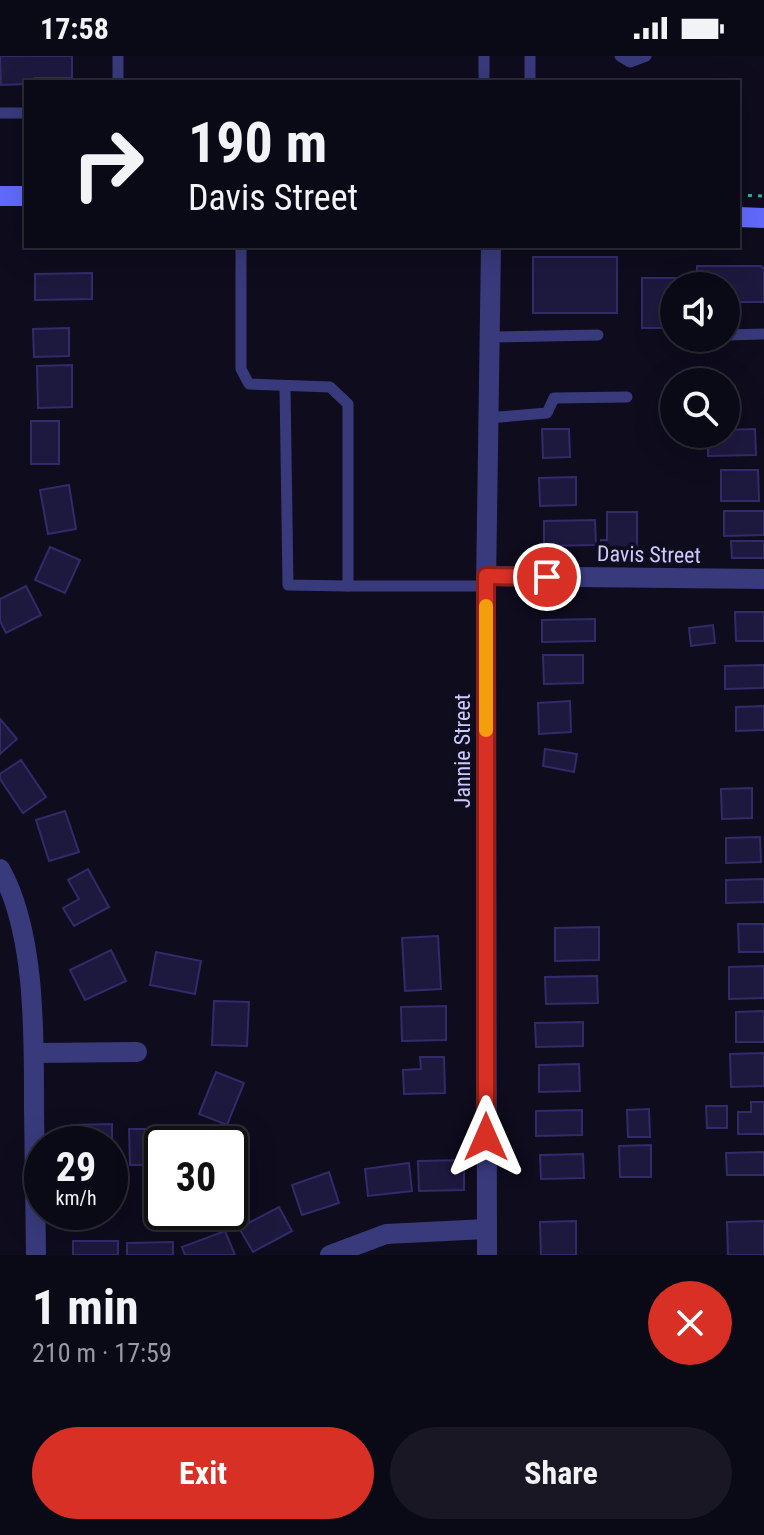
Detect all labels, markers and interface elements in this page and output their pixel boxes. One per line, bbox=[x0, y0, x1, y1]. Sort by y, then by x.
text: 17:58 bbox=[40, 11, 109, 46]
text: 190 m bbox=[188, 110, 327, 176]
icon: right bbox=[56, 112, 160, 216]
text: Davis Street bbox=[188, 177, 358, 219]
map controls bbox=[660, 272, 740, 448]
button: sound bbox=[660, 272, 740, 352]
button: search bbox=[660, 368, 740, 448]
street label: Davis Street bbox=[597, 541, 701, 568]
pin bbox=[513, 543, 581, 611]
icon: arrive bbox=[525, 555, 569, 599]
street label: Jannie Street bbox=[450, 694, 475, 808]
position arrow bbox=[444, 1095, 528, 1179]
speed limit sign: 30 bbox=[144, 1126, 248, 1230]
text: 29 bbox=[56, 1144, 96, 1191]
text: km/h bbox=[55, 1186, 97, 1210]
text: 1 min bbox=[32, 1279, 139, 1336]
button: close bbox=[648, 1281, 732, 1365]
text: 210 m · 17:59 bbox=[32, 1338, 172, 1368]
button: Exit bbox=[32, 1427, 374, 1519]
button: Share bbox=[390, 1427, 732, 1519]

